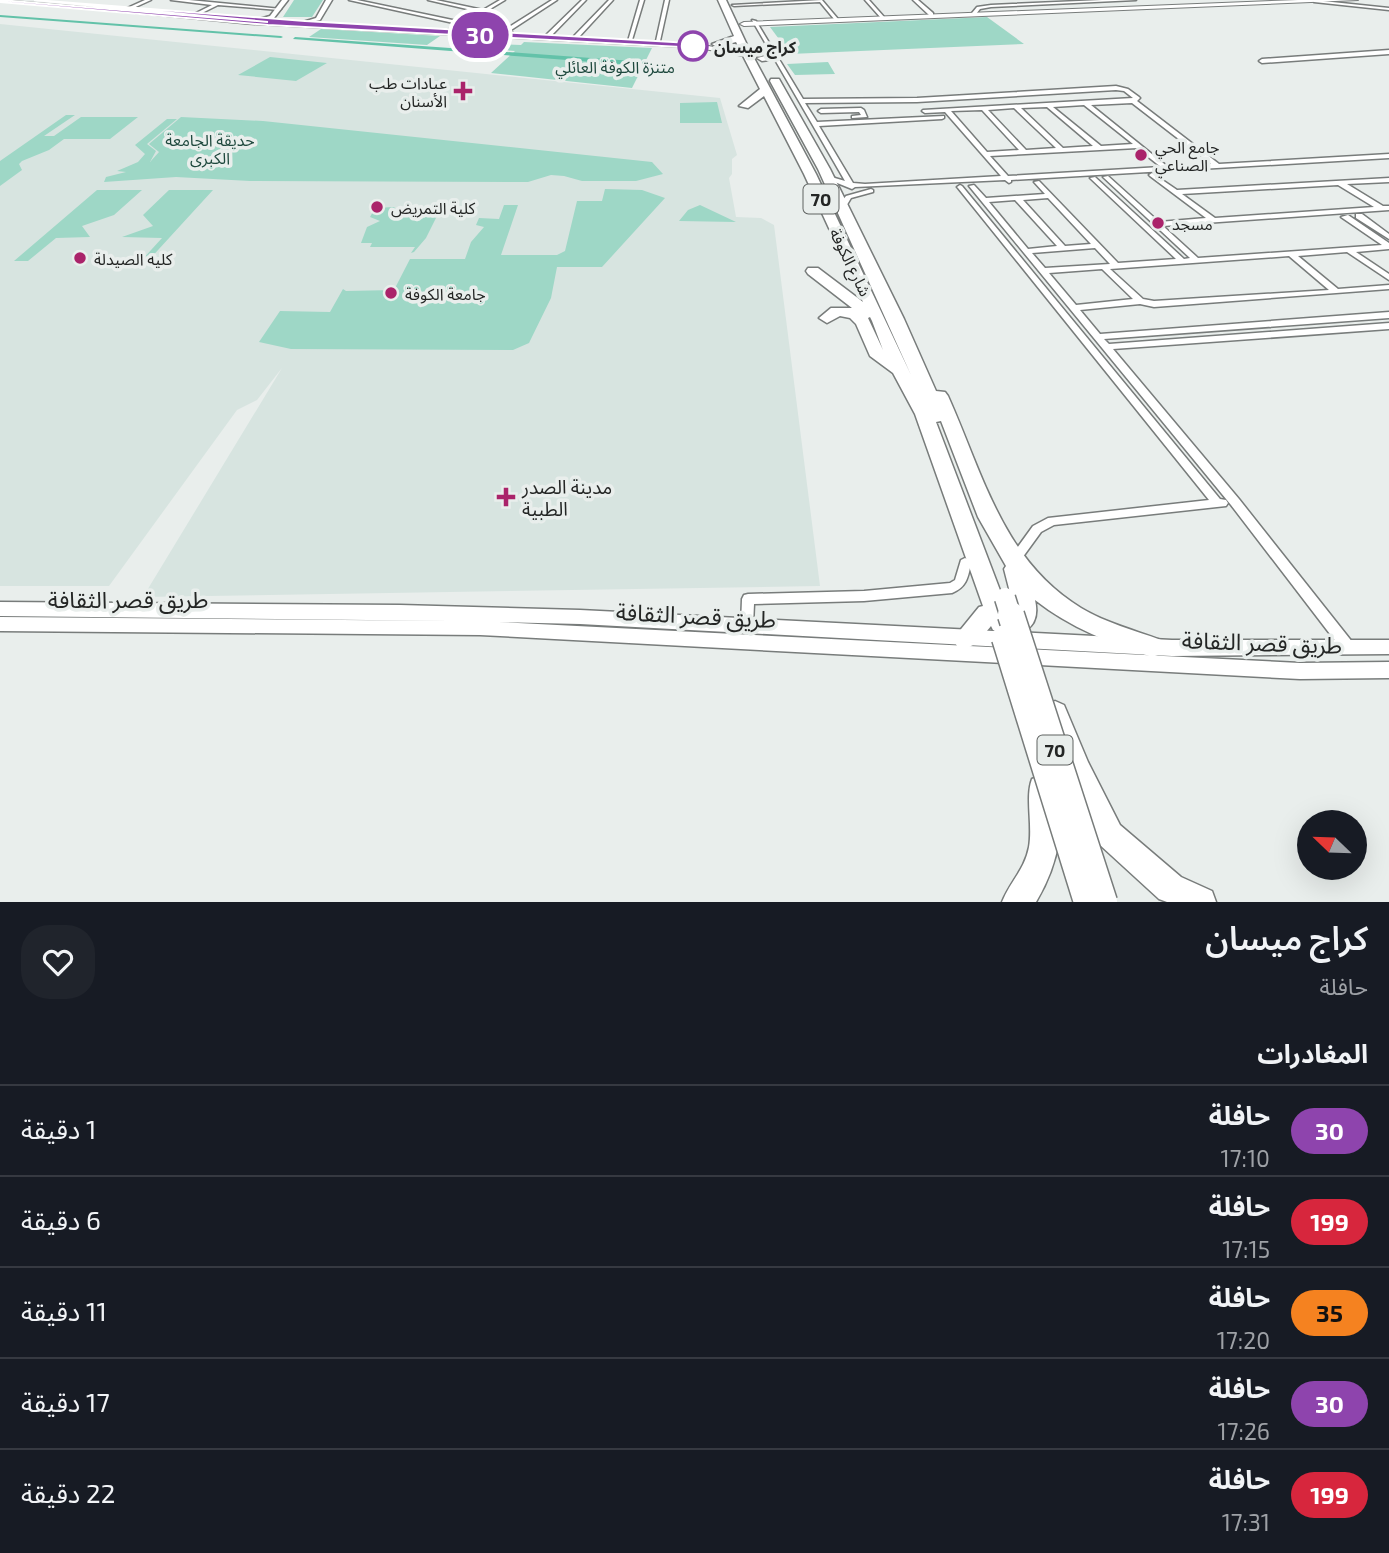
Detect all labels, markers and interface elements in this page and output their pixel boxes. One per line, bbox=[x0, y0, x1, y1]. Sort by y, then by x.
line badge: 30 bbox=[448, 12, 512, 58]
text: 30 bbox=[466, 20, 494, 49]
marker: كراج ميسان bbox=[678, 31, 708, 61]
place label: كراج ميسان bbox=[714, 37, 797, 59]
park label: متنزة الكوفة العائلي bbox=[555, 57, 675, 79]
place label: عيادات طب الأسنان bbox=[369, 73, 447, 111]
marker: عيادات طب الأسنان bbox=[453, 81, 473, 101]
park label: حديقة الجامعة الكبرى bbox=[165, 130, 255, 168]
place label: جامع الحي الصناعي bbox=[1155, 137, 1219, 177]
marker: جامع الحي الصناعي bbox=[1133, 147, 1149, 163]
road number: 70 bbox=[804, 184, 838, 214]
place label: كلية التمريض bbox=[391, 198, 476, 218]
marker: كلية التمريض bbox=[369, 199, 385, 215]
place label: مسجد bbox=[1172, 214, 1213, 233]
marker: مسجد bbox=[1150, 215, 1166, 231]
street label: شارع الكوفة bbox=[823, 225, 876, 301]
place label: كليه الصيدلة bbox=[94, 249, 173, 268]
marker: كليه الصيدلة bbox=[72, 250, 88, 266]
place label: جامعة الكوفة bbox=[405, 284, 486, 304]
marker: جامعة الكوفة bbox=[383, 285, 399, 301]
place label: مدينة الصدر الطبية bbox=[521, 475, 612, 520]
marker: مدينة الصدر الطبية bbox=[496, 487, 516, 507]
street label: طريق قصر الثقافة bbox=[48, 585, 208, 614]
street label: طريق قصر الثقافة bbox=[615, 597, 777, 634]
street label: طريق قصر الثقافة bbox=[1181, 625, 1343, 660]
road number: 70 bbox=[1038, 736, 1072, 764]
north arrow bbox=[1297, 810, 1367, 880]
map controls bbox=[1297, 810, 1367, 880]
text: كراج ميسان bbox=[1205, 917, 1368, 957]
button: heart bbox=[21, 925, 95, 999]
text: حافلة bbox=[1319, 972, 1368, 1000]
text: المغادرات bbox=[1257, 1037, 1368, 1068]
text: حافلة bbox=[1209, 1099, 1270, 1130]
text: 1 دقيقة bbox=[21, 1113, 96, 1144]
text: 30 bbox=[1315, 1116, 1344, 1145]
text: 17:10 bbox=[1221, 1144, 1270, 1172]
text: حافلة bbox=[1209, 1190, 1270, 1221]
text: 6 دقيقة bbox=[21, 1204, 101, 1235]
text: 199 bbox=[1310, 1207, 1349, 1236]
text: 17:15 bbox=[1222, 1235, 1270, 1263]
text: حافلة bbox=[1209, 1281, 1270, 1312]
text: 11 دقيقة bbox=[21, 1295, 107, 1326]
text: 35 bbox=[1316, 1298, 1343, 1327]
text: 17:20 bbox=[1217, 1326, 1270, 1354]
text: حافلة bbox=[1209, 1372, 1270, 1403]
text: 17 دقيقة bbox=[21, 1386, 110, 1417]
text: 30 bbox=[1315, 1389, 1344, 1418]
text: 17:26 bbox=[1218, 1417, 1270, 1445]
text: حافلة bbox=[1209, 1463, 1270, 1494]
text: 22 دقيقة bbox=[21, 1477, 115, 1508]
text: 199 bbox=[1310, 1480, 1349, 1509]
text: 17:31 bbox=[1222, 1508, 1270, 1536]

